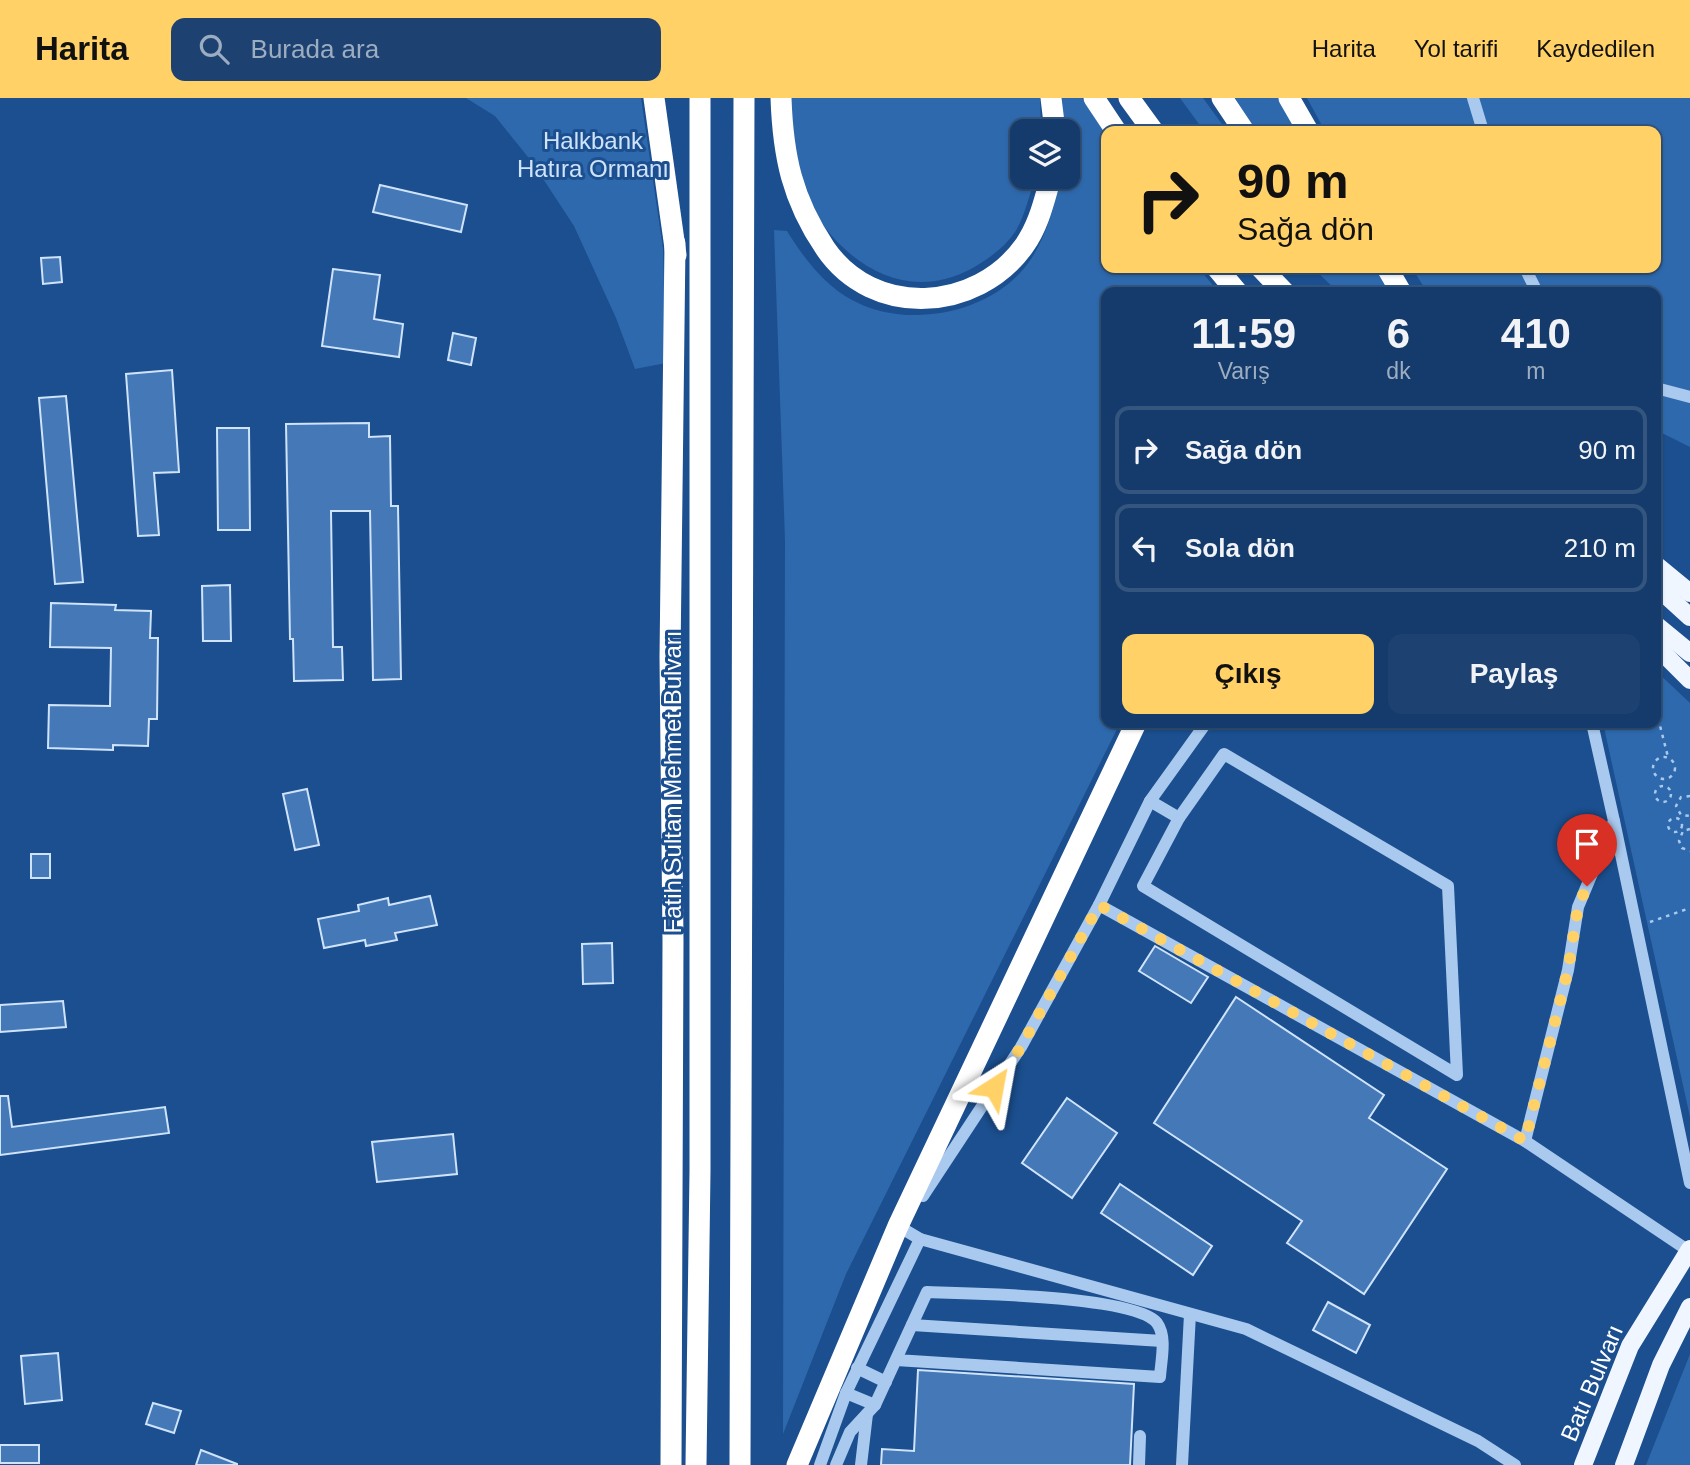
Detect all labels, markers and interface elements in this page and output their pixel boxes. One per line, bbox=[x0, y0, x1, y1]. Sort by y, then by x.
search box bbox=[171, 18, 661, 81]
text: Harita bbox=[35, 30, 129, 67]
icon: search bbox=[195, 30, 233, 68]
text: Burada ara bbox=[251, 34, 379, 64]
text: Harita bbox=[1312, 35, 1376, 62]
text: Yol tarifi bbox=[1414, 35, 1498, 62]
text: Kaydedilen bbox=[1536, 35, 1655, 62]
map controls bbox=[1010, 119, 1080, 189]
button: layers bbox=[1010, 119, 1080, 189]
park label: Halkbank Hatıra Ormanı bbox=[517, 127, 669, 182]
icon: right bbox=[1122, 154, 1213, 245]
text: 90 m bbox=[1237, 154, 1349, 208]
text: Sağa dön bbox=[1237, 211, 1374, 247]
text: 11:59 bbox=[1191, 310, 1296, 357]
text: 6 bbox=[1387, 310, 1410, 357]
text: 410 bbox=[1501, 310, 1571, 357]
text: Varış bbox=[1218, 358, 1270, 384]
text: dk bbox=[1386, 358, 1411, 384]
text: m bbox=[1526, 358, 1545, 384]
icon: right bbox=[1126, 431, 1164, 469]
text: Sağa dön bbox=[1185, 435, 1302, 465]
text: 90 m bbox=[1578, 435, 1636, 465]
icon: left bbox=[1126, 529, 1164, 567]
text: Sola dön bbox=[1185, 533, 1295, 563]
text: 210 m bbox=[1564, 533, 1636, 563]
street label: Fatih Sultan Mehmet Bulvarı bbox=[659, 631, 686, 933]
button: Çıkış bbox=[1122, 634, 1374, 714]
button: Paylaş bbox=[1388, 634, 1640, 714]
pin bbox=[1557, 814, 1617, 886]
icon: arrive bbox=[1568, 825, 1606, 863]
position arrow bbox=[957, 1050, 1031, 1124]
street label: Batı Bulvarı bbox=[1555, 1320, 1628, 1445]

